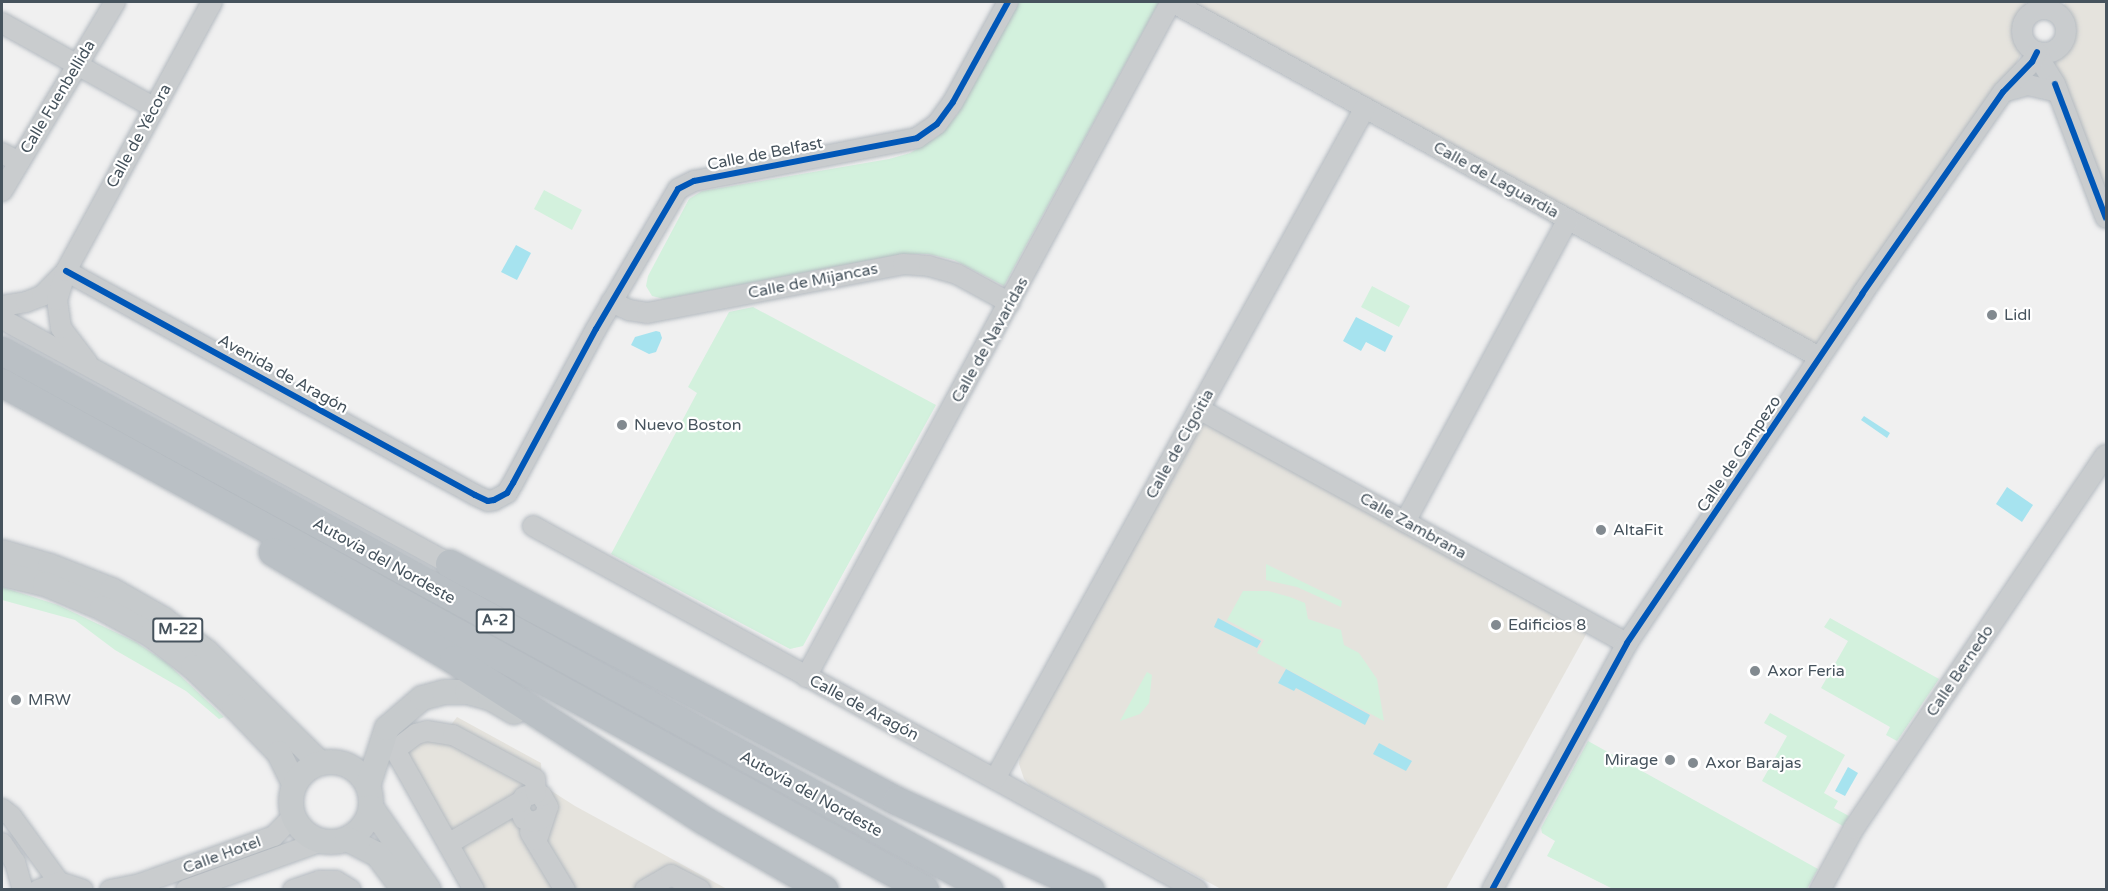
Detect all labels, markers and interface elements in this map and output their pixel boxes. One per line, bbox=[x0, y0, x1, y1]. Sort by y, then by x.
street label: Calle Fuenbellida bbox=[16, 37, 100, 157]
street label: Calle de Yécora bbox=[102, 81, 176, 191]
street label: Calle de Belfast bbox=[706, 133, 824, 175]
street label: Calle de Laguardia bbox=[1430, 138, 1562, 222]
street label: Calle de Mijancas bbox=[746, 259, 880, 303]
street label: Calle de Navaridas bbox=[948, 274, 1032, 406]
place label: Lidl bbox=[2004, 305, 2031, 325]
marker: Lidl bbox=[1985, 308, 1999, 322]
street label: Avenida de Aragón bbox=[215, 330, 351, 418]
street label: Calle de Cigoitia bbox=[1142, 386, 1218, 502]
street label: Calle de Campezo bbox=[1693, 392, 1785, 516]
place label: Nuevo Boston bbox=[634, 415, 741, 435]
marker: Nuevo Boston bbox=[615, 418, 629, 432]
street label: Calle Zambrana bbox=[1356, 489, 1470, 563]
street label: Autovía del Nordeste bbox=[309, 514, 459, 608]
place label: AltaFit bbox=[1613, 520, 1663, 540]
marker: AltaFit bbox=[1594, 523, 1608, 537]
road number: A-2 bbox=[476, 609, 514, 633]
place label: Edificios 8 bbox=[1508, 615, 1586, 635]
road number: M-22 bbox=[151, 618, 205, 642]
marker: Edificios 8 bbox=[1489, 618, 1503, 632]
street label: Calle Bernedo bbox=[1922, 622, 1998, 720]
place label: Axor Feria bbox=[1767, 661, 1845, 681]
marker: Axor Feria bbox=[1748, 664, 1762, 678]
street label: Calle de Aragón bbox=[806, 671, 922, 745]
place label: MRW bbox=[28, 690, 71, 710]
marker: MRW bbox=[9, 693, 23, 707]
street label: Autovía del Nordeste bbox=[736, 747, 886, 841]
place label: Mirage bbox=[1604, 750, 1658, 770]
marker: Mirage bbox=[1663, 753, 1677, 767]
place label: Axor Barajas bbox=[1705, 753, 1801, 773]
marker: Axor Barajas bbox=[1686, 756, 1700, 770]
street label: Calle Hotel bbox=[180, 832, 264, 878]

